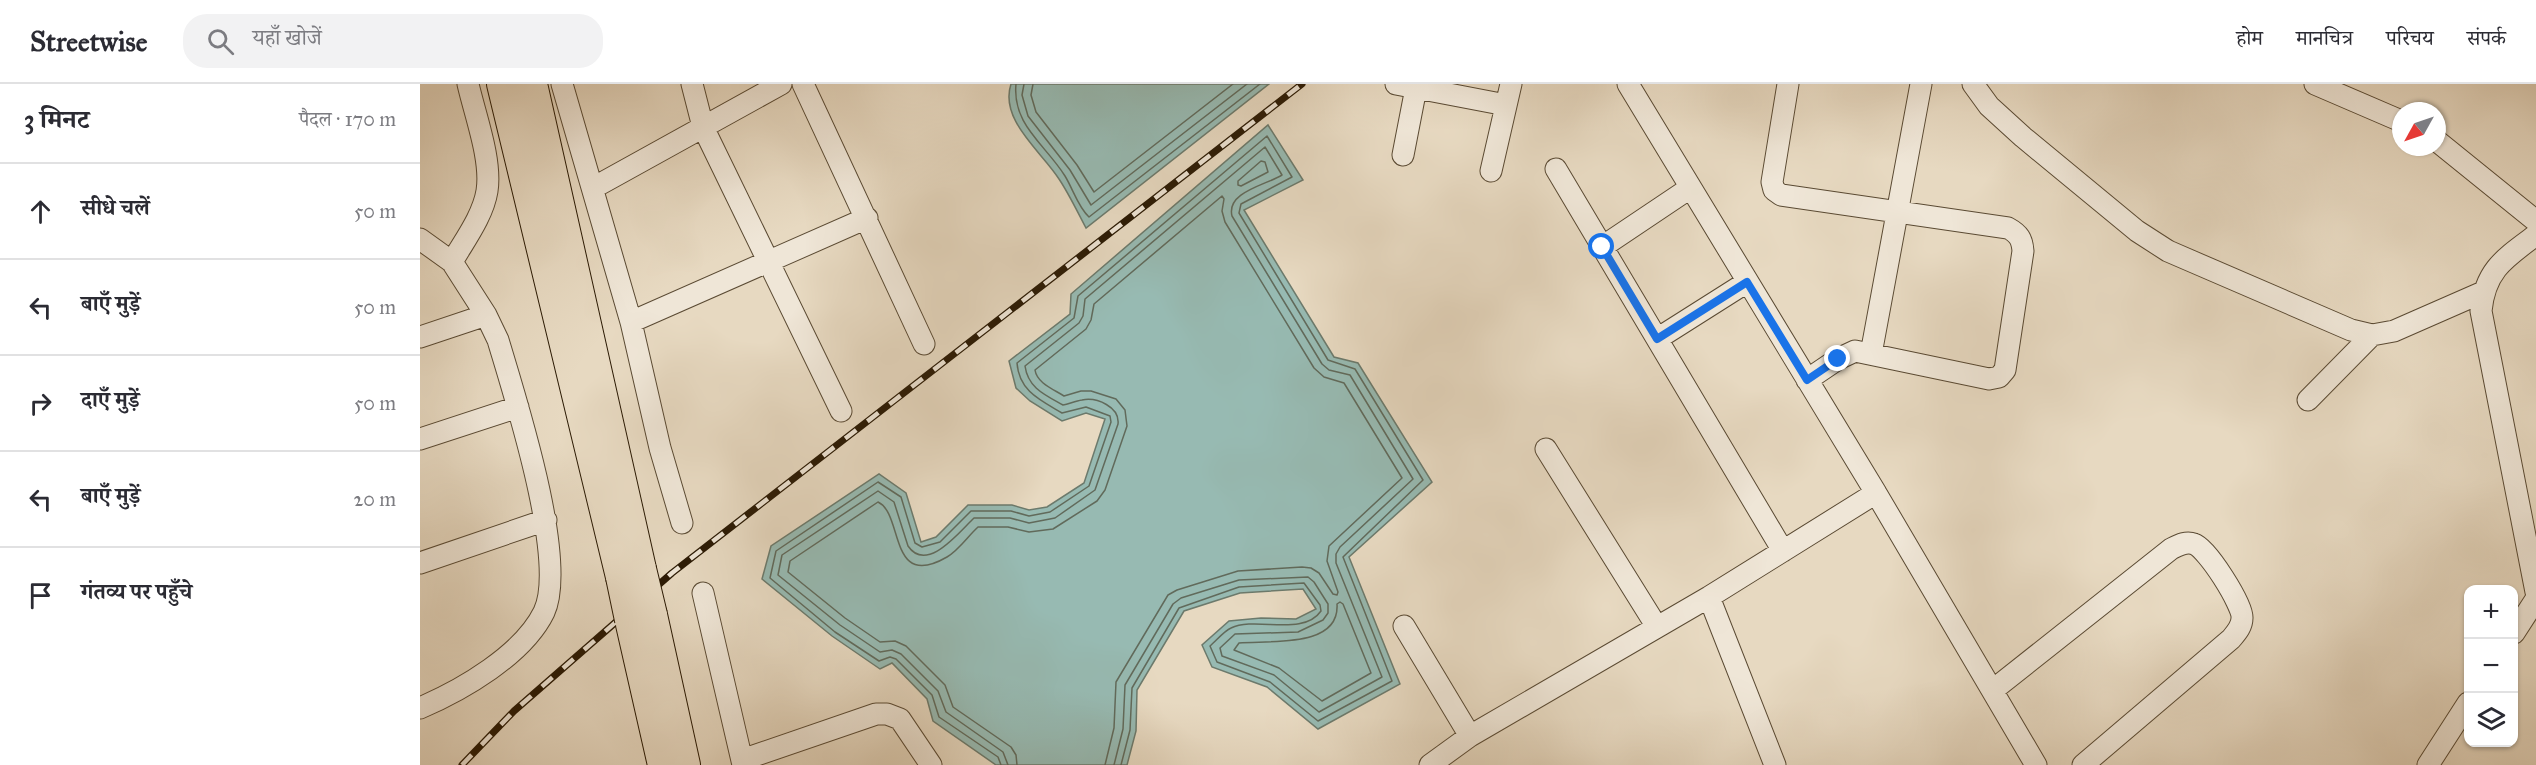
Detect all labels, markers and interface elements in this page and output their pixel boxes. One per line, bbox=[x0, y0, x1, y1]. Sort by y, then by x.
search box bbox=[183, 14, 603, 68]
text: Streetwise bbox=[30, 24, 147, 59]
text: यहाँ खोजें bbox=[252, 24, 322, 51]
icon: search bbox=[204, 25, 237, 58]
text: होम bbox=[2236, 25, 2263, 51]
text: मानचित्र bbox=[2296, 25, 2353, 51]
text: परिचय bbox=[2386, 25, 2434, 51]
text: संपर्क bbox=[2467, 25, 2506, 51]
north arrow bbox=[2392, 102, 2446, 156]
text: 3 मिनट bbox=[24, 103, 89, 135]
text: पैदल · 170 m bbox=[299, 107, 396, 131]
text: सीधे चलें bbox=[81, 194, 150, 221]
icon: ahead bbox=[24, 195, 57, 228]
text: 50 m bbox=[354, 199, 396, 223]
route start bbox=[1588, 233, 1614, 259]
text: बाएँ मुड़ें bbox=[81, 290, 140, 317]
icon: left bbox=[24, 291, 57, 324]
text: 50 m bbox=[354, 295, 396, 319]
route end bbox=[1824, 345, 1850, 371]
text: दाएँ मुड़ें bbox=[81, 386, 140, 413]
icon: right bbox=[24, 387, 57, 420]
text: 50 m bbox=[354, 391, 396, 415]
text: बाएँ मुड़ें bbox=[81, 482, 140, 509]
icon: left bbox=[24, 483, 57, 516]
text: 20 m bbox=[353, 487, 396, 511]
text: गंतव्य पर पहुँचे bbox=[81, 578, 192, 605]
icon: arrive bbox=[24, 579, 57, 612]
map controls bbox=[2464, 585, 2518, 747]
button: + bbox=[2464, 585, 2518, 639]
button: − bbox=[2464, 639, 2518, 693]
button: layers bbox=[2464, 693, 2518, 747]

